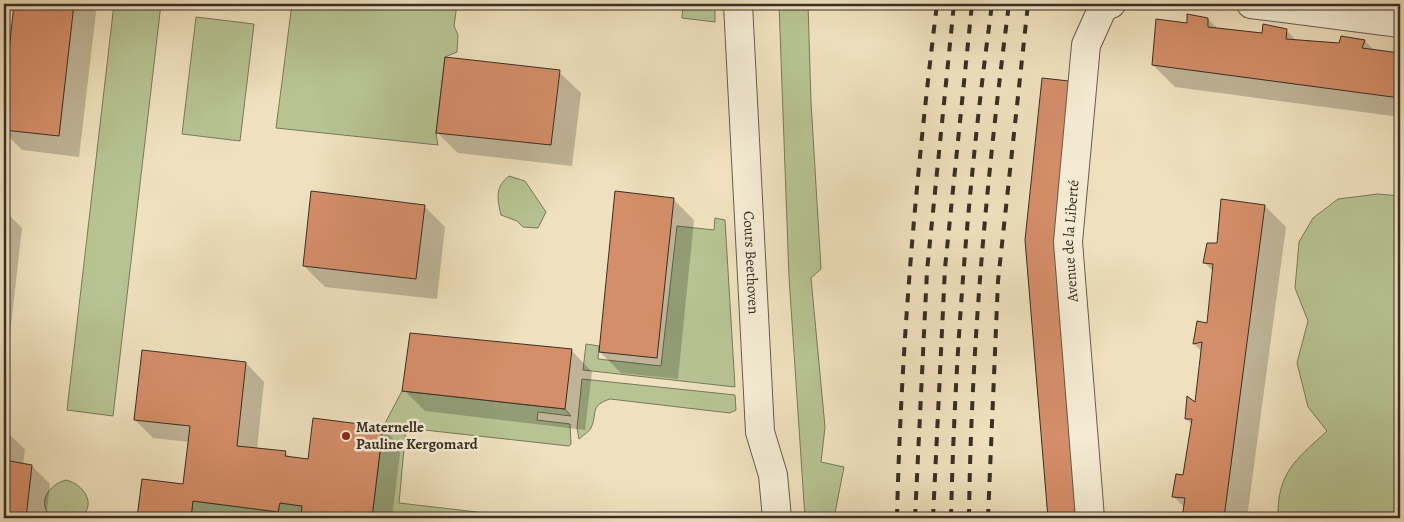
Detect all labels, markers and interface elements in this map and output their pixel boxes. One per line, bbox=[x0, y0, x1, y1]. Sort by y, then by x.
street label: Avenue de la Liberté bbox=[1058, 179, 1084, 304]
street label: Cours Beethoven bbox=[739, 211, 764, 315]
place label: Maternelle Pauline Kergomard bbox=[356, 417, 479, 454]
marker: Maternelle Pauline Kergomard bbox=[340, 430, 352, 442]

